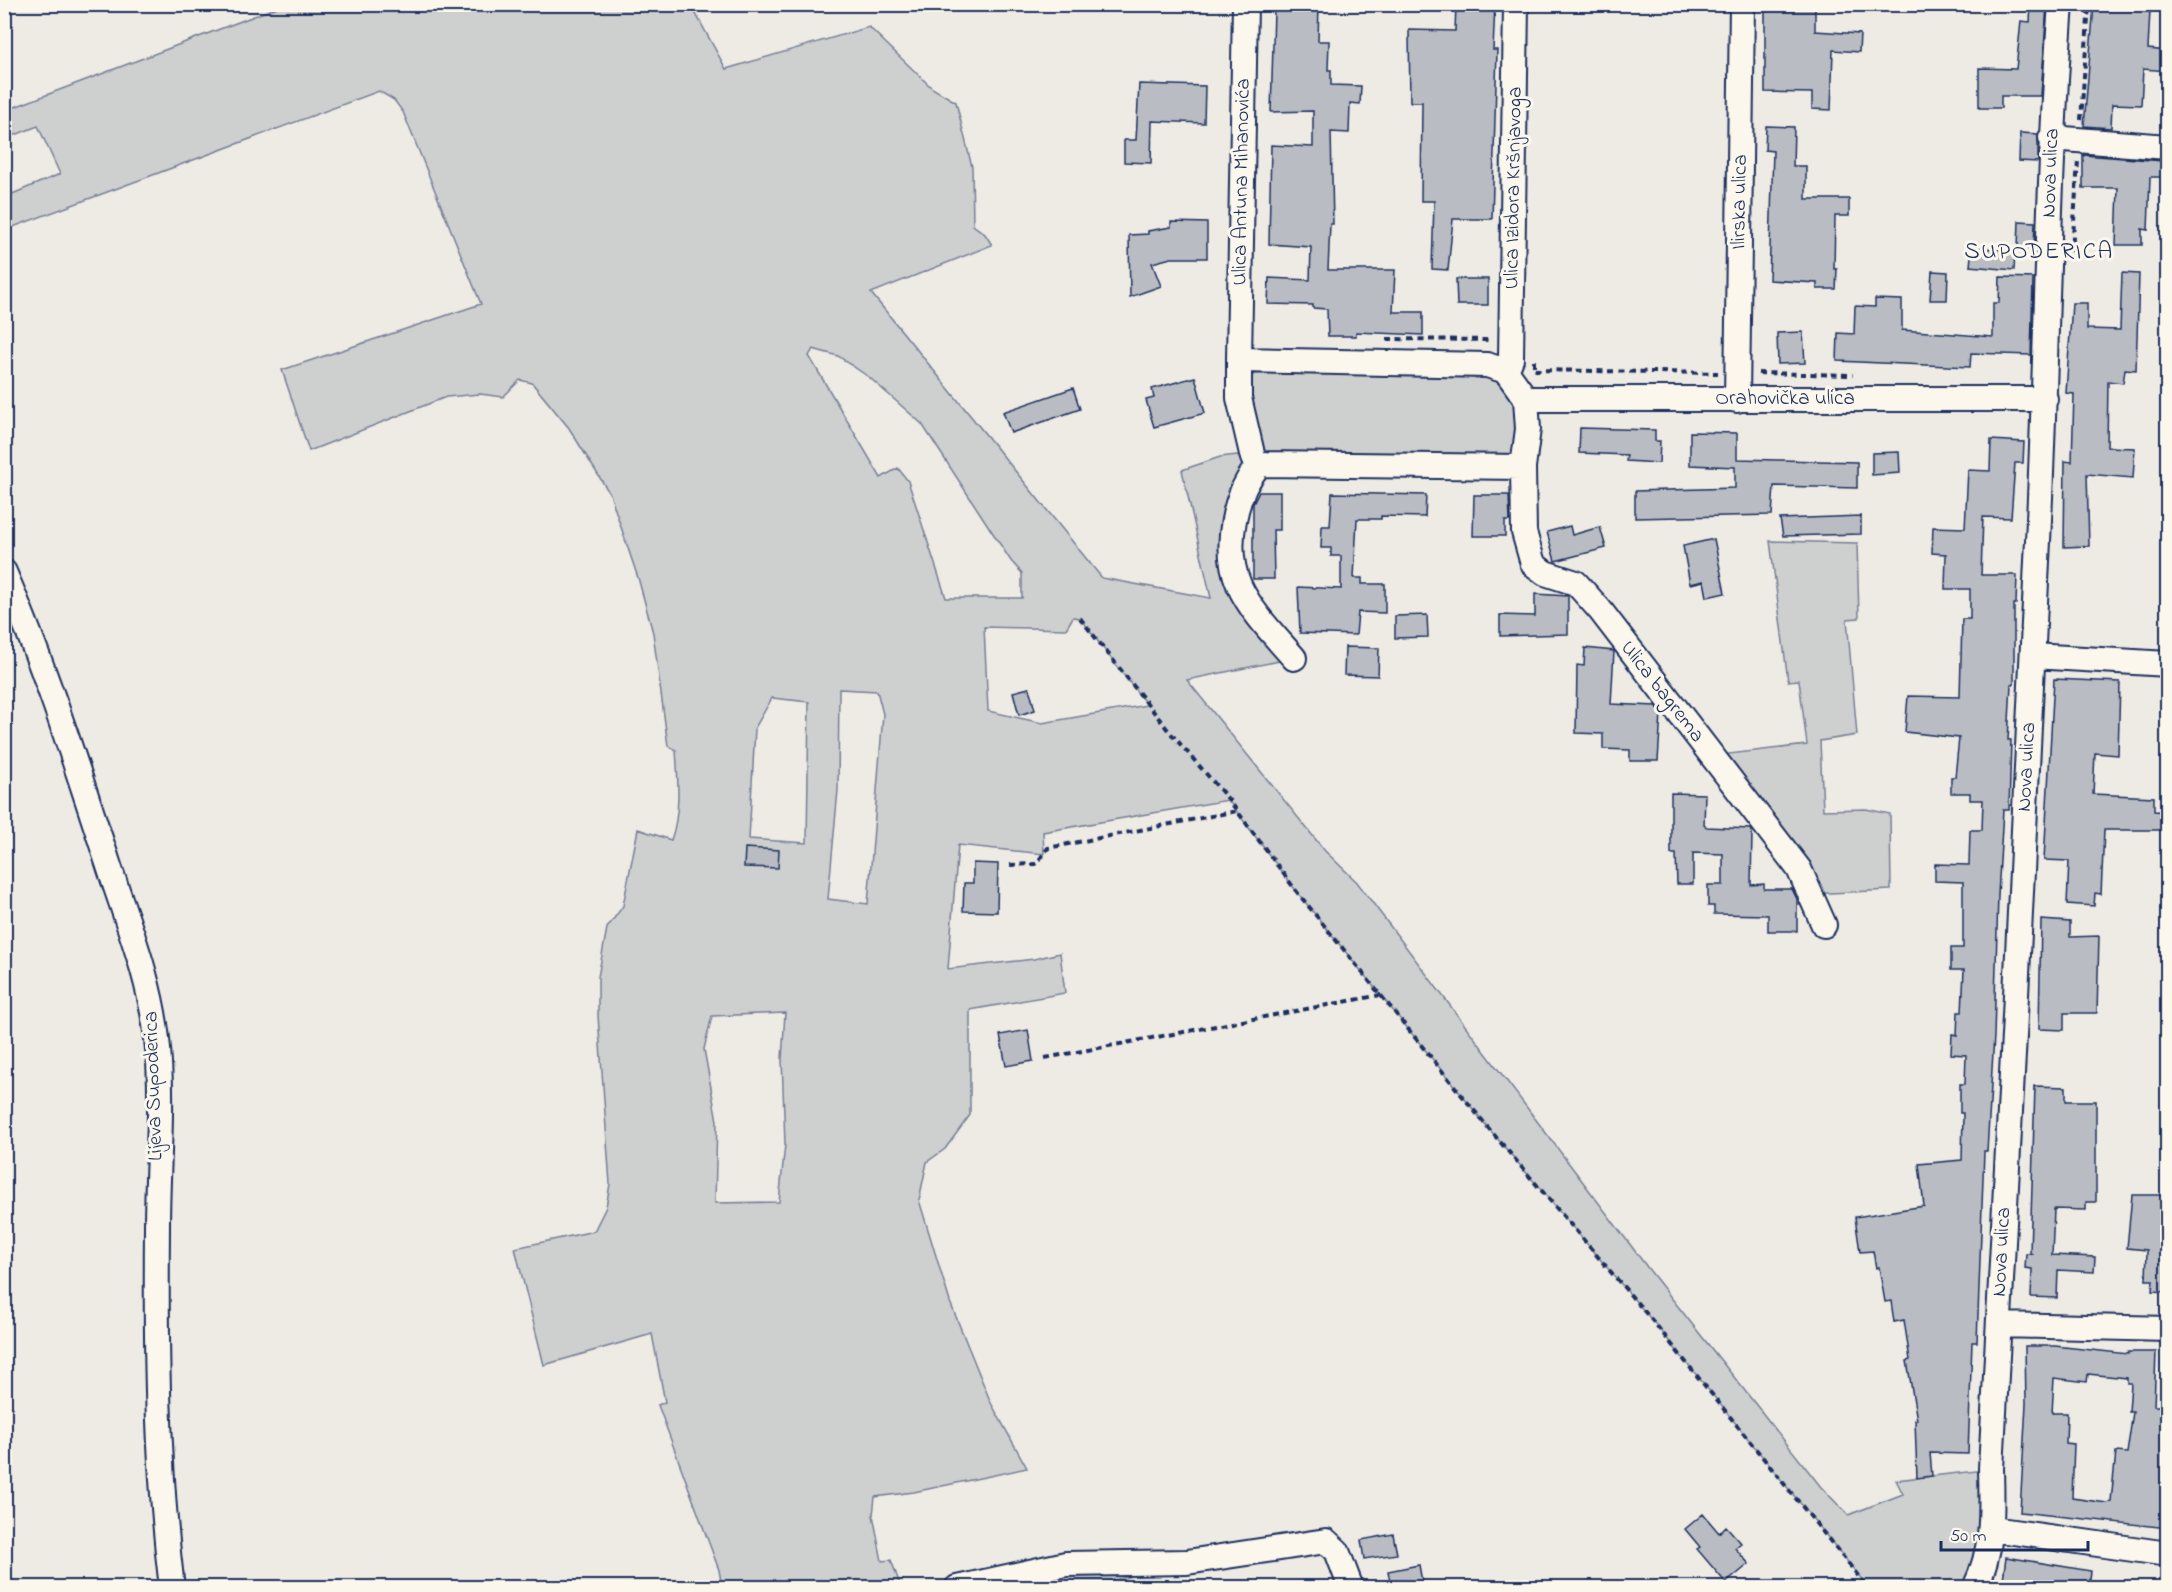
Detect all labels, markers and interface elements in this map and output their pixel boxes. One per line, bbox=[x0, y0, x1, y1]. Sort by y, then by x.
street label: Ulica Antuna Mihanovića bbox=[1225, 78, 1259, 286]
street label: Ulica Izidora Kršnjavoga bbox=[1497, 86, 1533, 290]
street label: Nova ulica bbox=[2034, 128, 2068, 218]
street label: Ilirska ulica bbox=[1724, 154, 1756, 250]
district label: SUPODERICA bbox=[1964, 235, 2114, 270]
street label: Orahovička ulica bbox=[1715, 384, 1855, 414]
street label: Ulica bagrema bbox=[1611, 635, 1711, 751]
street label: Nova ulica bbox=[2010, 721, 2044, 813]
street label: Lijeva Supoderica bbox=[136, 1011, 172, 1161]
street label: Nova ulica bbox=[1985, 1206, 2019, 1298]
scale bar bbox=[1941, 1514, 2088, 1552]
text: 50 m bbox=[1950, 1524, 1987, 1550]

